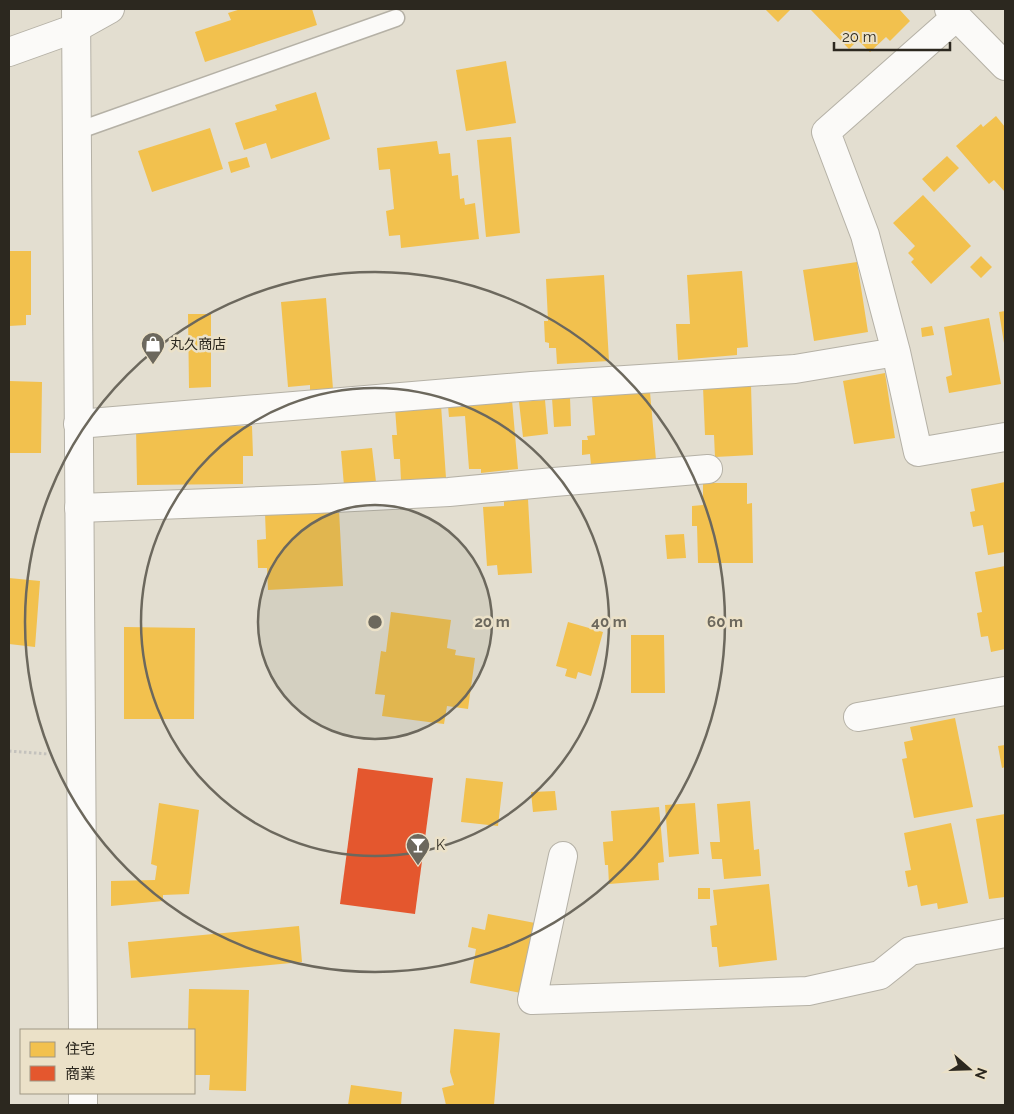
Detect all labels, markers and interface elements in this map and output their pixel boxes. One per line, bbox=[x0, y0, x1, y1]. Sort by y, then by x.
scale bar bbox=[834, 20, 950, 52]
text: 20 m bbox=[842, 28, 877, 46]
shop icon: 丸久商店 bbox=[140, 331, 166, 365]
place label: 丸久商店 bbox=[170, 336, 226, 352]
centre of rings bbox=[366, 613, 384, 631]
text: 20 m bbox=[474, 613, 510, 631]
text: 40 m bbox=[591, 613, 627, 631]
text: 60 m bbox=[707, 613, 743, 631]
bar icon: K bbox=[405, 832, 431, 866]
place label: K bbox=[436, 837, 445, 853]
legend bbox=[20, 1029, 195, 1094]
text: 住宅 bbox=[65, 1040, 95, 1058]
north arrow bbox=[944, 1044, 994, 1094]
text: 商業 bbox=[65, 1065, 95, 1083]
text: N bbox=[972, 1066, 991, 1081]

